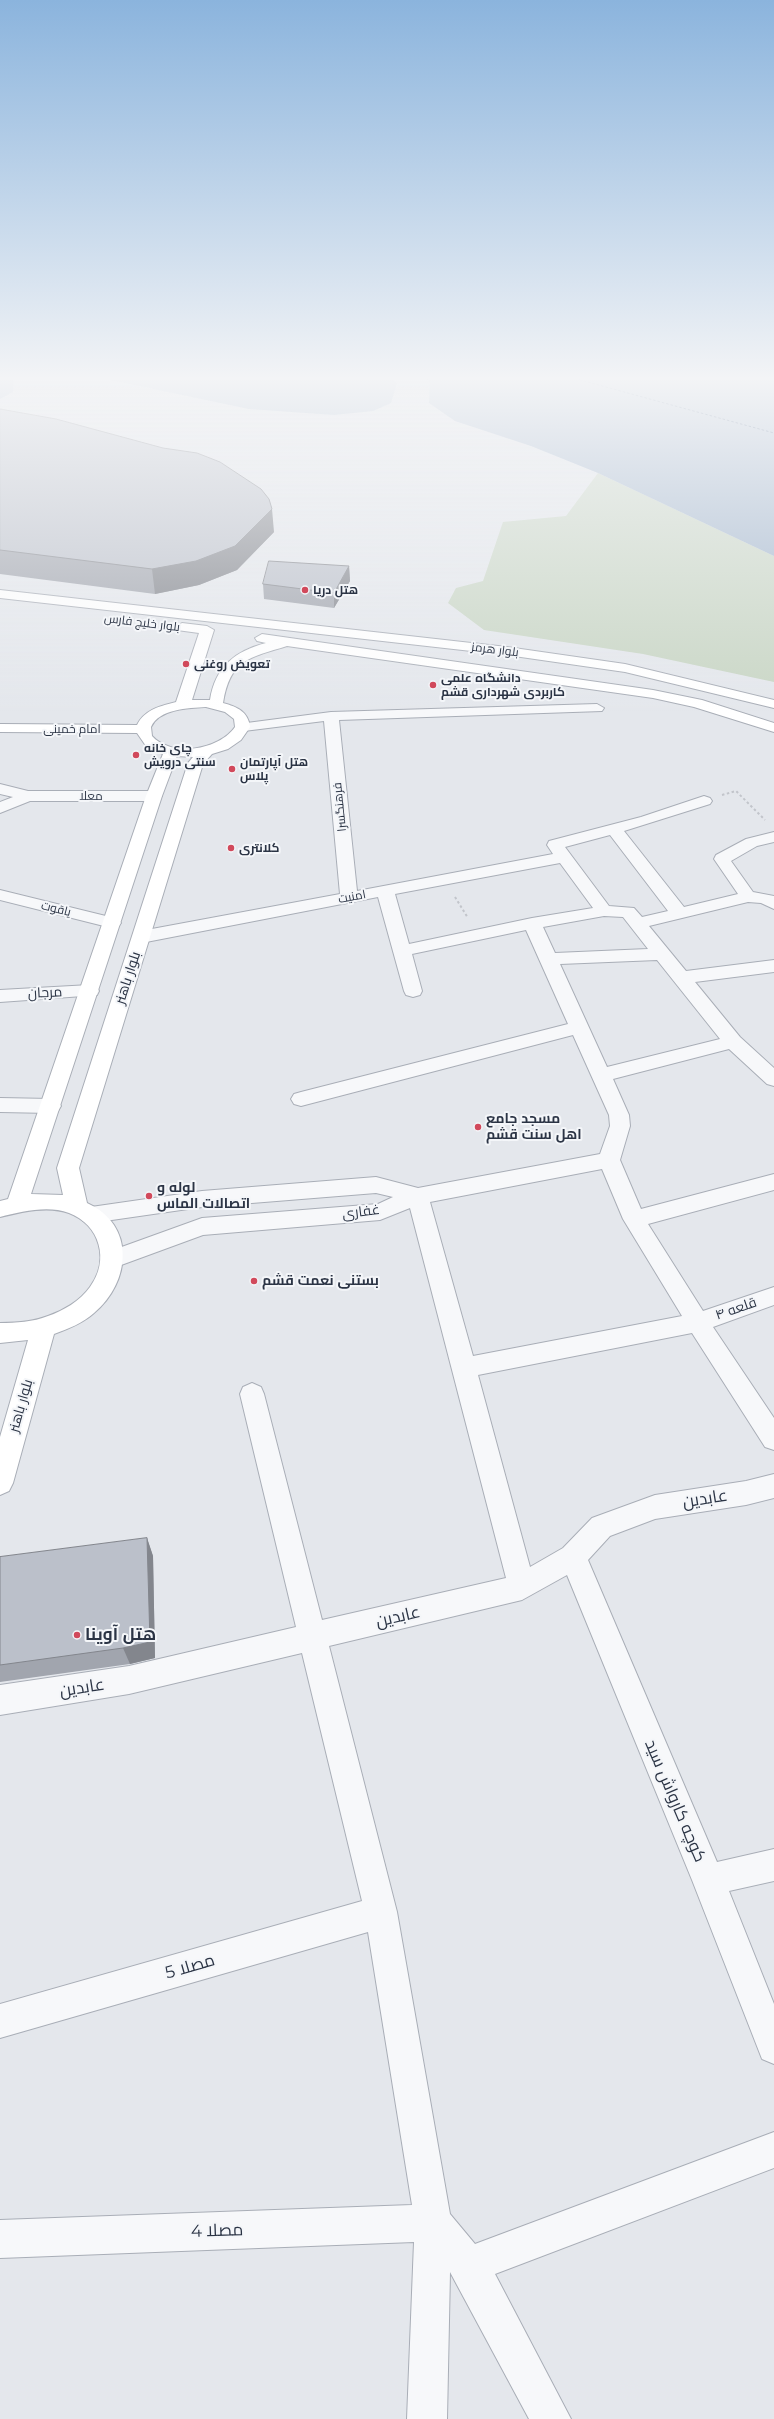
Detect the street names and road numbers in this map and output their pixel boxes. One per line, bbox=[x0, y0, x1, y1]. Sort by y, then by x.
street label: بلوار خلیج فارس bbox=[103, 611, 181, 635]
street label: بلوار هرمز bbox=[470, 640, 520, 660]
street label: امام خمینی bbox=[43, 722, 101, 736]
street label: فرهنگسرا bbox=[330, 782, 350, 832]
street label: معلا bbox=[79, 789, 103, 803]
street label: امنیت bbox=[337, 887, 367, 907]
street label: یاقوت bbox=[39, 898, 73, 920]
street label: بلوار باهنر bbox=[112, 949, 144, 1007]
street label: مرجان bbox=[27, 984, 63, 1002]
street label: غفاری bbox=[341, 1201, 381, 1223]
street label: قلعه ۴ bbox=[713, 1294, 759, 1324]
street label: بلوار باهنر bbox=[5, 1377, 37, 1435]
street label: عابدین bbox=[681, 1485, 729, 1513]
street label: عابدین bbox=[374, 1602, 422, 1632]
street label: عابدین bbox=[58, 1674, 106, 1702]
street label: کوچه کارواش سید bbox=[640, 1737, 710, 1865]
street label: مصلا 5 bbox=[163, 1950, 217, 1984]
street label: مصلا 4 bbox=[190, 2220, 244, 2242]

